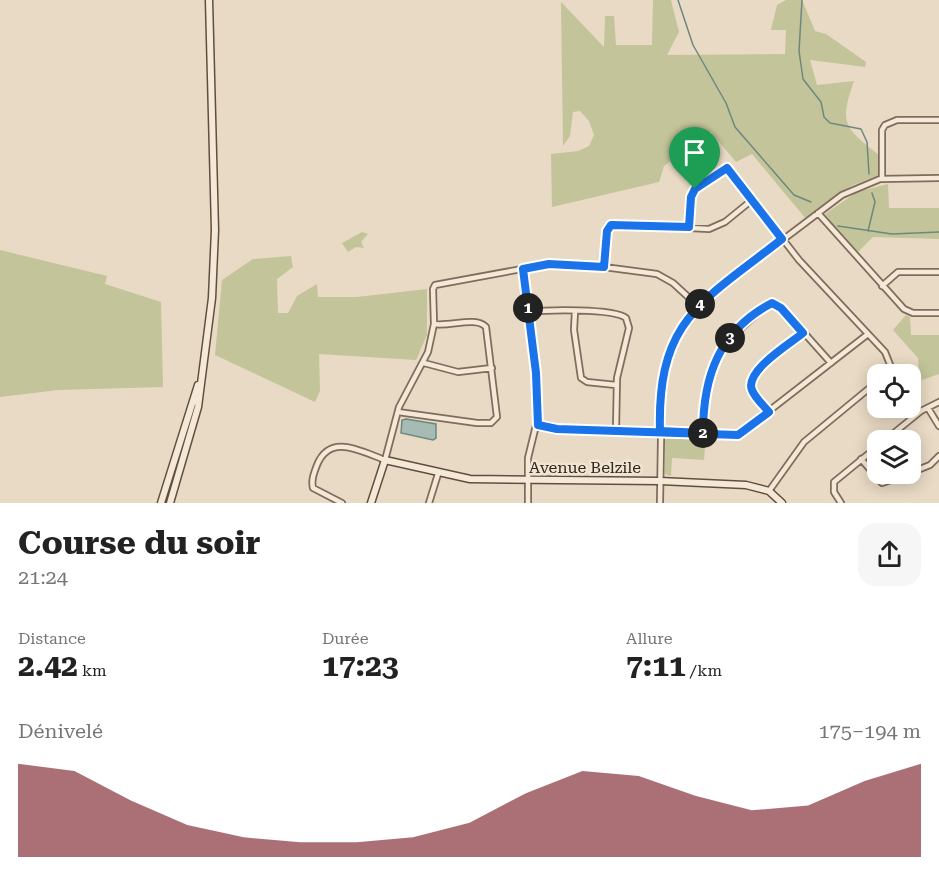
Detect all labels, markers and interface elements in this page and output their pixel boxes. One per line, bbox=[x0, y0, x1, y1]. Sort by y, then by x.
pin bbox=[669, 127, 720, 189]
icon: arrive bbox=[678, 136, 711, 169]
pin: 4 bbox=[685, 289, 715, 319]
pin: 1 bbox=[513, 293, 543, 323]
text: 4 bbox=[696, 294, 704, 313]
text: 1 bbox=[524, 298, 532, 317]
pin: 3 bbox=[715, 323, 745, 353]
text: 3 bbox=[726, 328, 734, 347]
map controls bbox=[867, 364, 921, 484]
button: locate bbox=[867, 364, 921, 418]
pin: 2 bbox=[688, 418, 718, 448]
text: 2 bbox=[699, 423, 707, 442]
button: layers bbox=[867, 430, 921, 484]
street label: Avenue Belzile bbox=[529, 458, 641, 477]
text: Course du soir bbox=[18, 523, 261, 562]
button: share bbox=[858, 523, 921, 586]
text: 21:24 bbox=[18, 565, 68, 589]
text: Distance bbox=[18, 629, 86, 648]
text: Durée bbox=[322, 629, 368, 648]
text: Allure bbox=[626, 629, 673, 648]
text: 2.42 bbox=[18, 648, 78, 683]
text: 17:23 bbox=[322, 648, 399, 683]
text: 7:11 bbox=[626, 648, 686, 683]
text: km bbox=[78, 661, 107, 680]
text: /km bbox=[686, 661, 722, 680]
text: Dénivelé bbox=[18, 719, 103, 743]
text: 175–194 m bbox=[818, 719, 921, 743]

